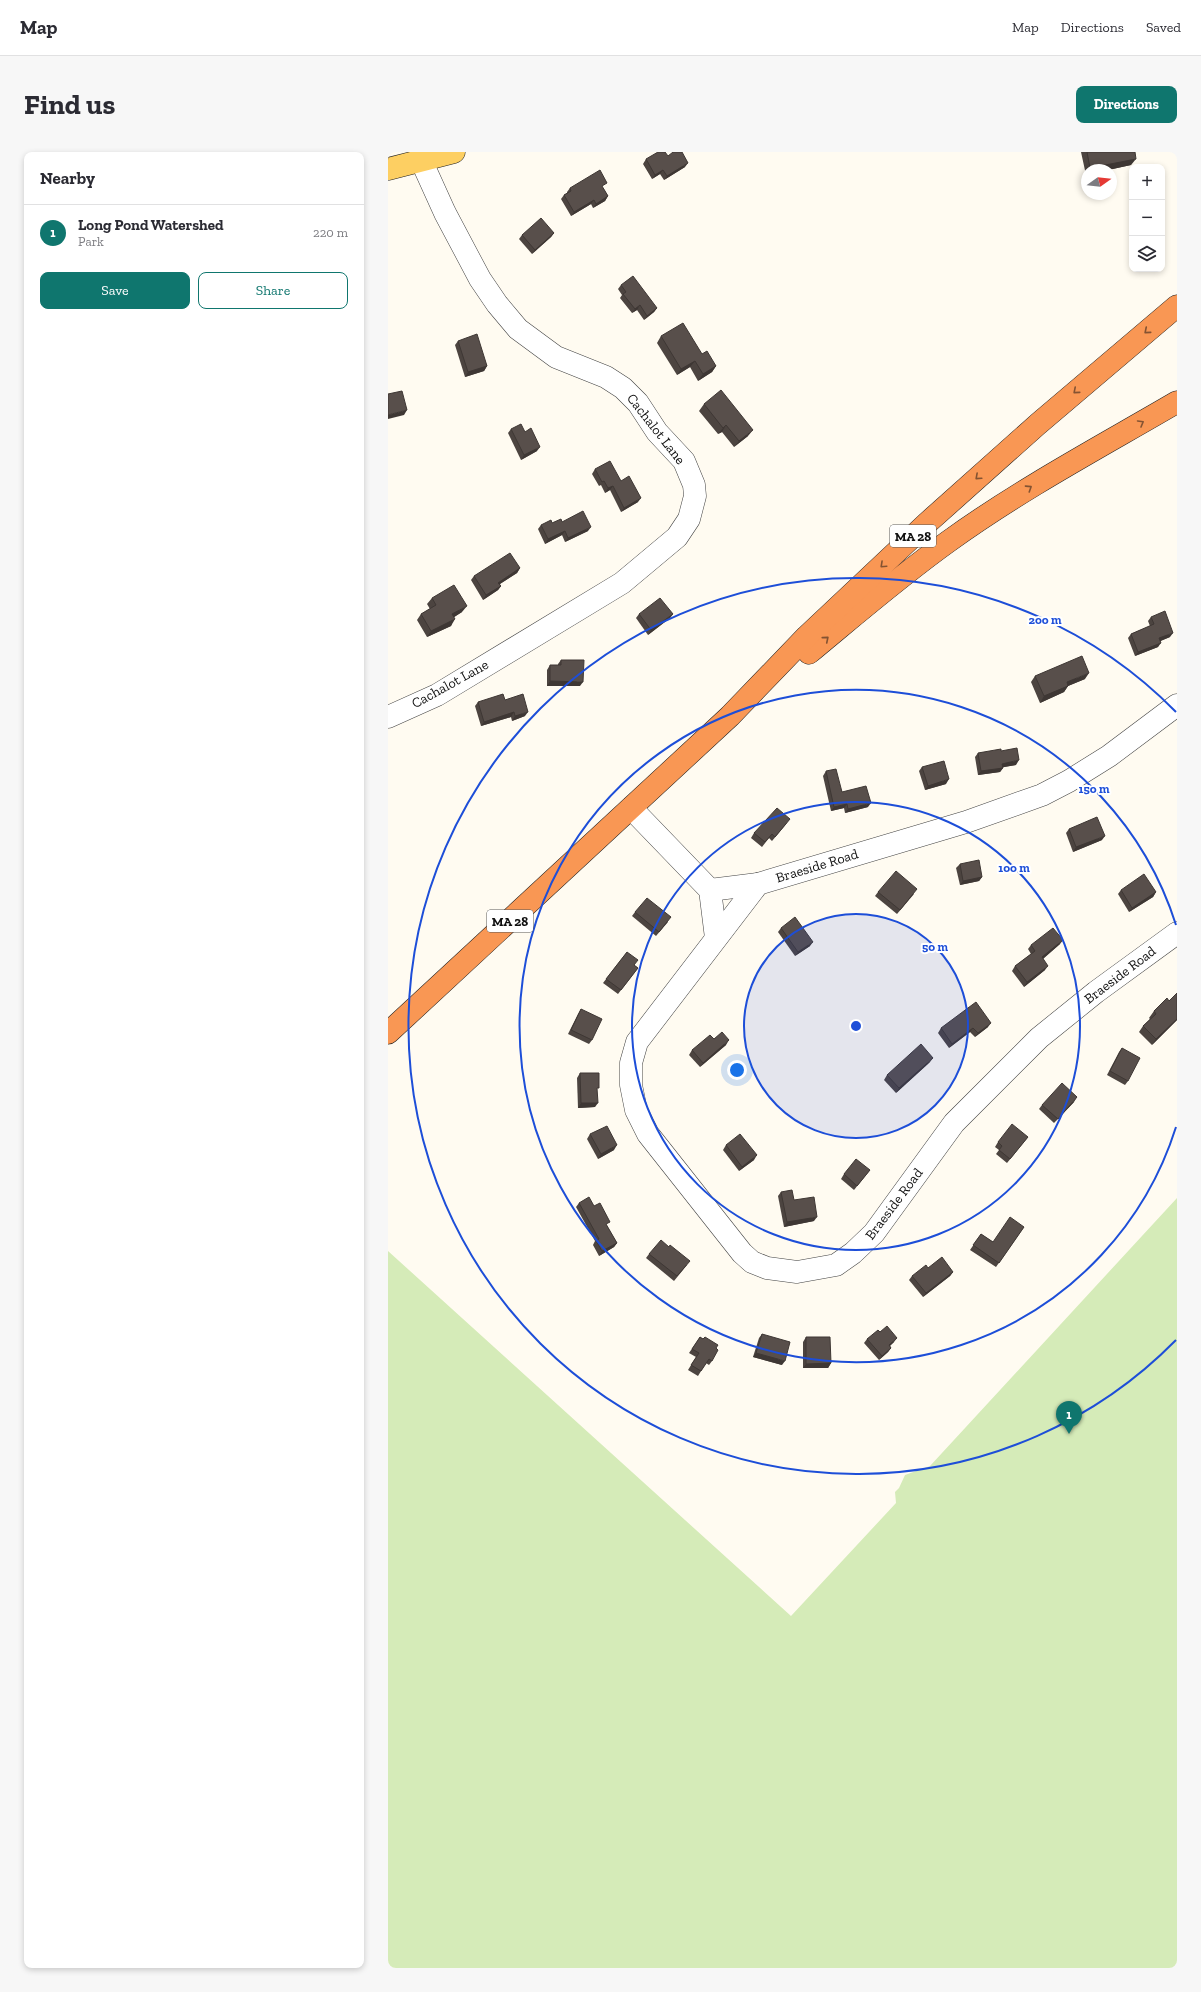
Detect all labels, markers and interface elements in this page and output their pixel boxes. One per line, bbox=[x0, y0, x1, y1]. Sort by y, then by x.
text: Map bbox=[20, 16, 57, 39]
text: Map bbox=[1012, 19, 1039, 36]
text: Directions bbox=[1061, 19, 1124, 36]
text: Saved bbox=[1146, 19, 1181, 36]
button: Directions bbox=[1076, 86, 1177, 123]
text: Find us bbox=[24, 88, 115, 121]
north arrow bbox=[1081, 164, 1117, 200]
map controls bbox=[1129, 164, 1165, 272]
button: + bbox=[1129, 164, 1165, 200]
text: Nearby bbox=[40, 168, 95, 188]
button: − bbox=[1129, 200, 1165, 236]
text: Long Pond Watershed bbox=[78, 216, 224, 234]
text: 1 bbox=[50, 225, 56, 240]
text: 220 m bbox=[313, 225, 348, 240]
text: Park bbox=[78, 234, 104, 249]
button: layers bbox=[1129, 236, 1165, 272]
button: Save bbox=[40, 272, 190, 309]
button: Share bbox=[198, 272, 348, 309]
one-way arrow bbox=[1144, 326, 1152, 333]
one-way arrow bbox=[1073, 386, 1081, 394]
street label: Cachalot Lane bbox=[623, 390, 689, 468]
one-way arrow bbox=[1137, 420, 1144, 427]
one-way arrow bbox=[975, 472, 983, 479]
one-way arrow bbox=[1025, 486, 1032, 493]
road number: MA 28 bbox=[890, 525, 936, 547]
one-way arrow bbox=[880, 560, 888, 568]
text: 200 m bbox=[1028, 613, 1062, 627]
one-way arrow bbox=[821, 636, 828, 643]
street label: Cachalot Lane bbox=[409, 656, 492, 712]
text: 150 m bbox=[1079, 782, 1110, 796]
street label: Braeside Road bbox=[774, 845, 861, 887]
text: 100 m bbox=[998, 861, 1030, 875]
road number: MA 28 bbox=[487, 910, 533, 932]
text: 50 m bbox=[922, 940, 948, 954]
street label: Braeside Road bbox=[1081, 942, 1159, 1007]
centre of rings bbox=[849, 1019, 863, 1033]
your location bbox=[727, 1060, 747, 1080]
street label: Braeside Road bbox=[862, 1165, 927, 1243]
pin: 1 bbox=[1056, 1401, 1082, 1434]

